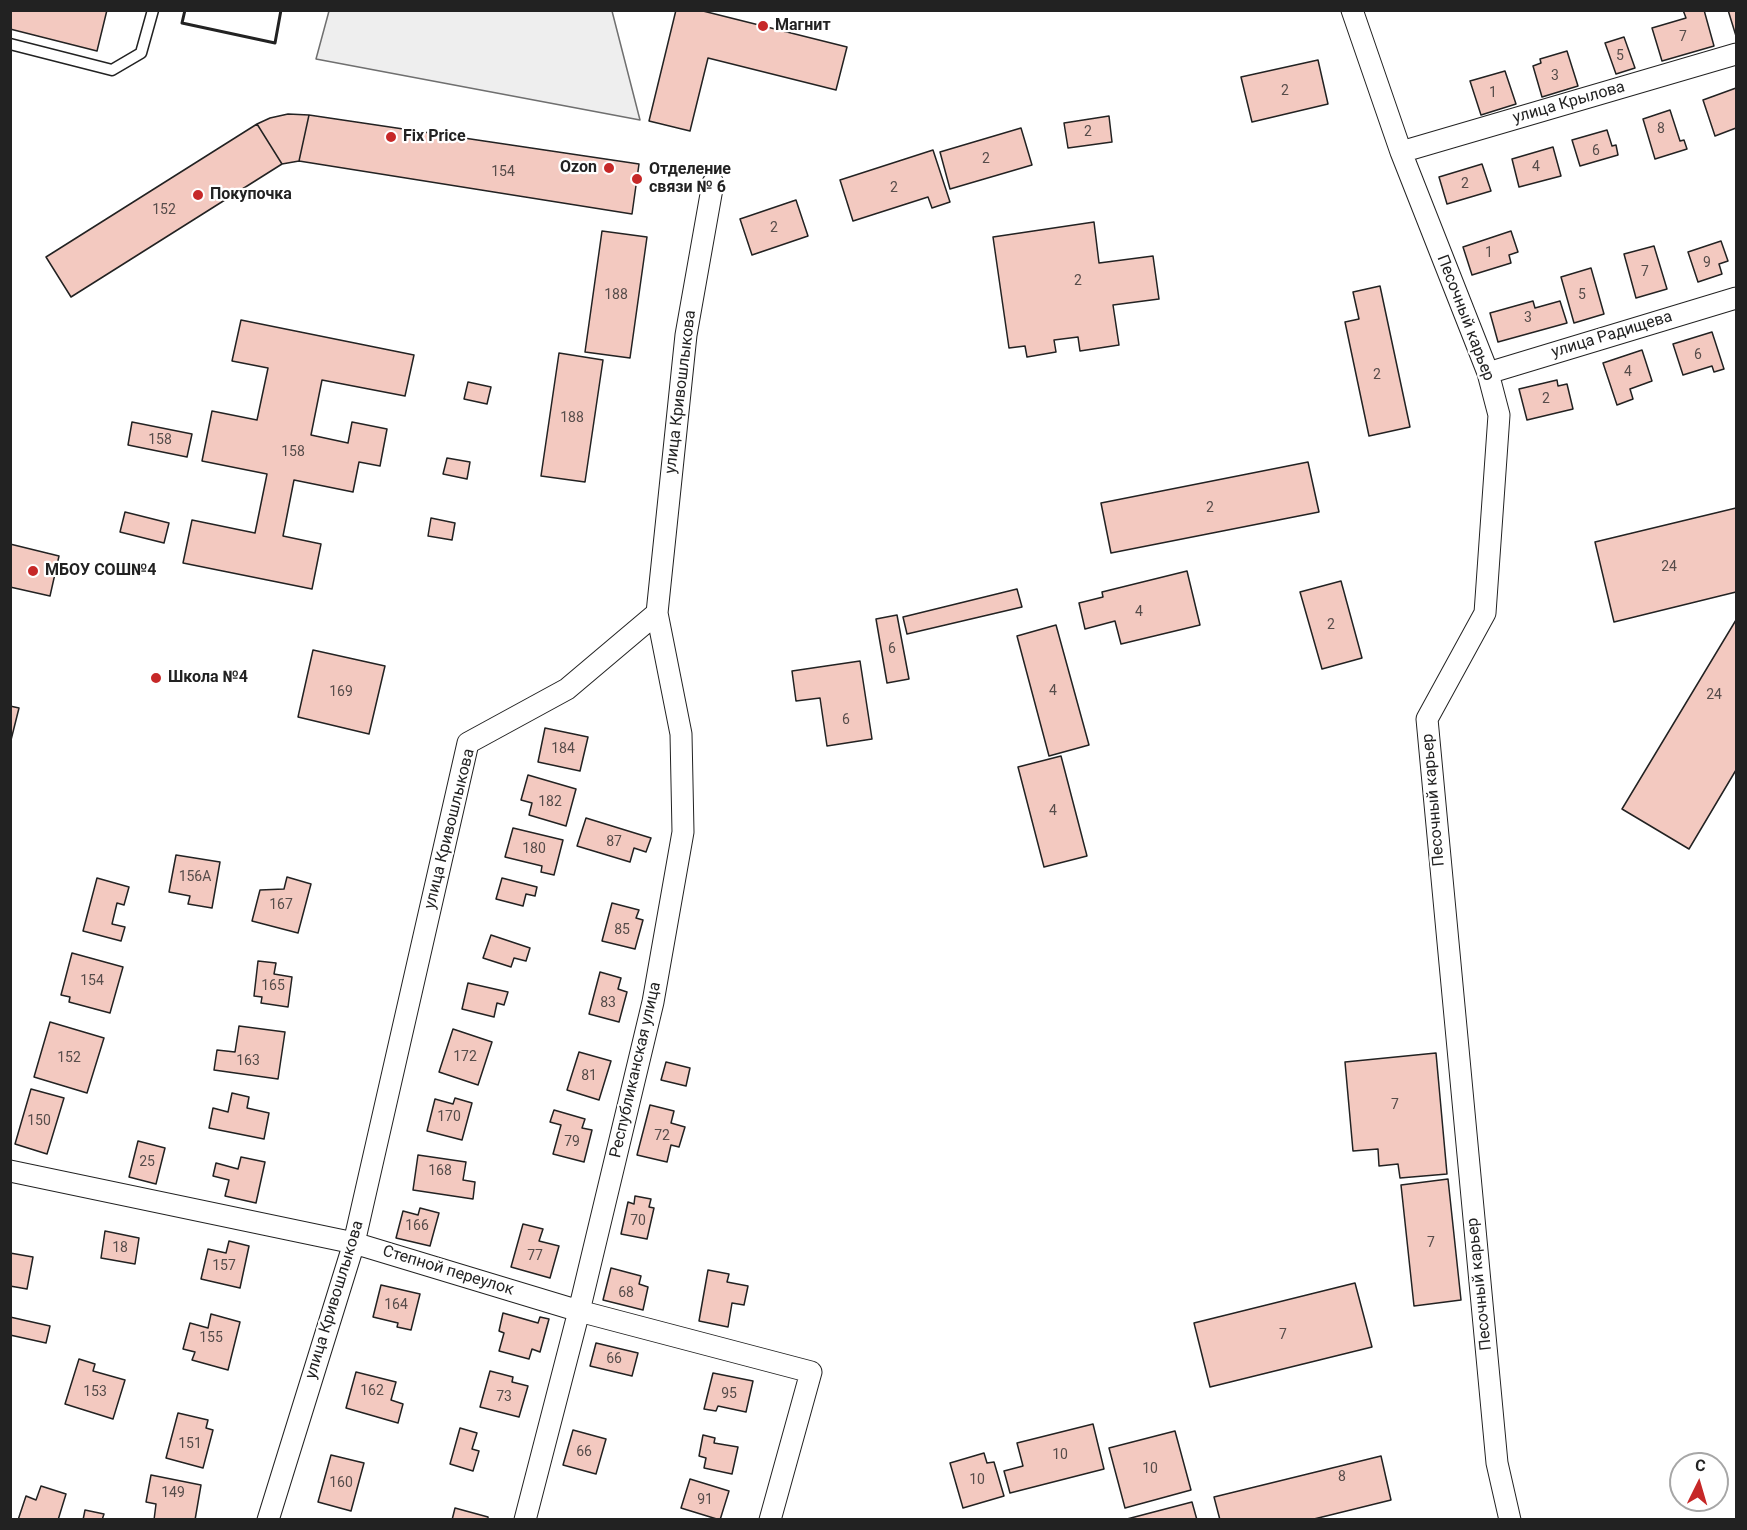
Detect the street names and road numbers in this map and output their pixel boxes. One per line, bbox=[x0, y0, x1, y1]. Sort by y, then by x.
street label: улица Крылова bbox=[1511, 78, 1627, 128]
street label: Песочный карьер bbox=[1432, 252, 1498, 384]
street label: улица Радищева bbox=[1549, 308, 1675, 362]
street label: улица Кривошлыкова bbox=[661, 309, 701, 475]
street label: Песочный карьер bbox=[1419, 733, 1449, 867]
street label: улица Кривошлыкова bbox=[421, 747, 479, 911]
street label: Республиканская улица bbox=[606, 980, 666, 1160]
street label: Песочный карьер bbox=[1463, 1217, 1497, 1351]
street label: улица Кривошлыкова bbox=[302, 1219, 368, 1381]
street label: Степной переулок bbox=[380, 1242, 516, 1300]

